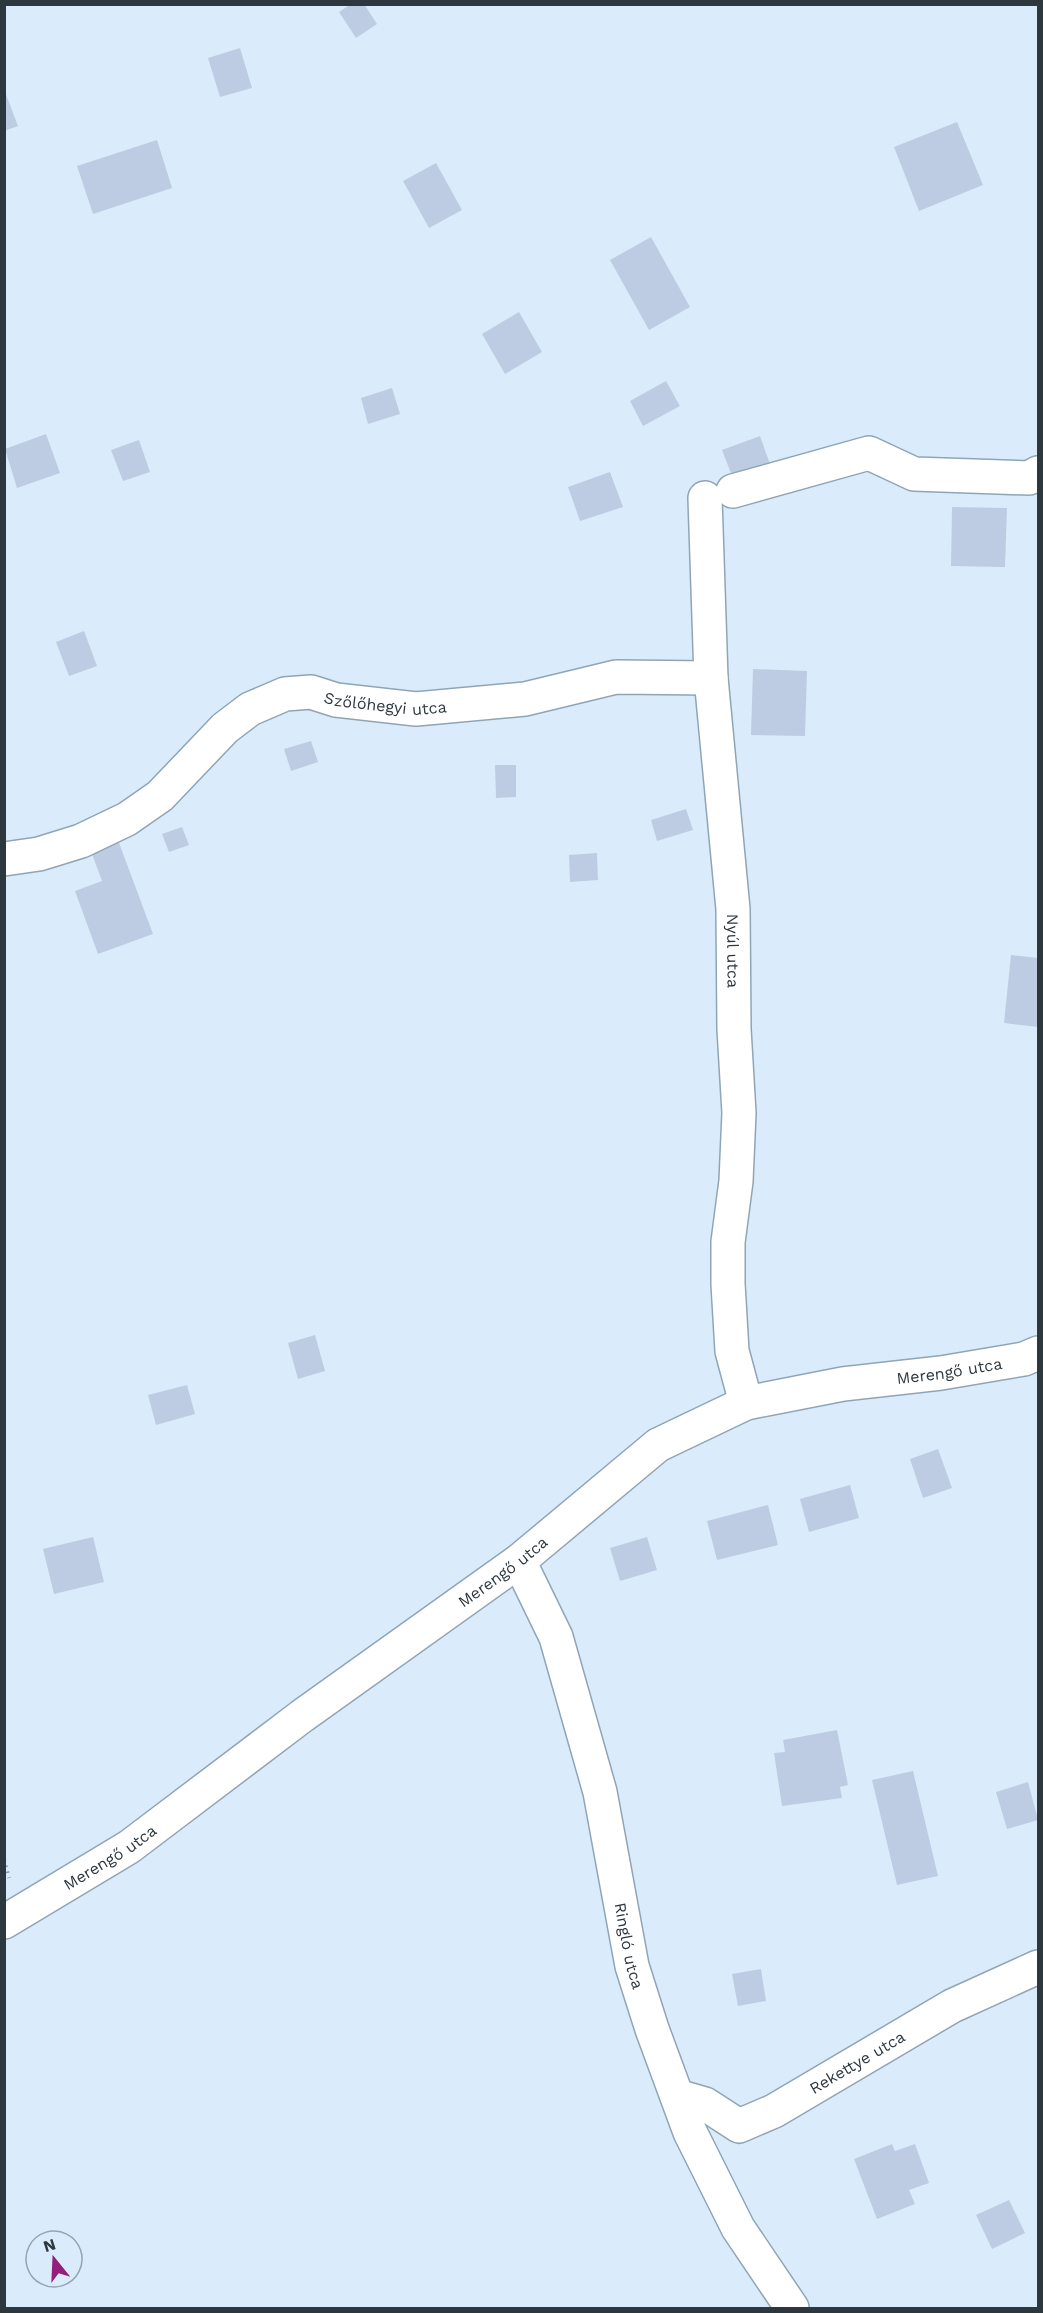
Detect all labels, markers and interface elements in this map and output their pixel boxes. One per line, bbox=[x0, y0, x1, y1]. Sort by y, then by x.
street label: Szőlőhegyi utca bbox=[322, 687, 447, 719]
street label: Nyúl utca bbox=[724, 914, 743, 988]
street label: Merengő utca bbox=[896, 1353, 1003, 1387]
street label: Merengő utca bbox=[454, 1532, 551, 1611]
street label: Merengő utca bbox=[60, 1820, 160, 1894]
street label: Ringló utca bbox=[611, 1901, 648, 1991]
street label: Rekettye utca bbox=[806, 2027, 908, 2098]
north arrow bbox=[24, 2229, 84, 2289]
text: N bbox=[41, 2234, 58, 2256]

